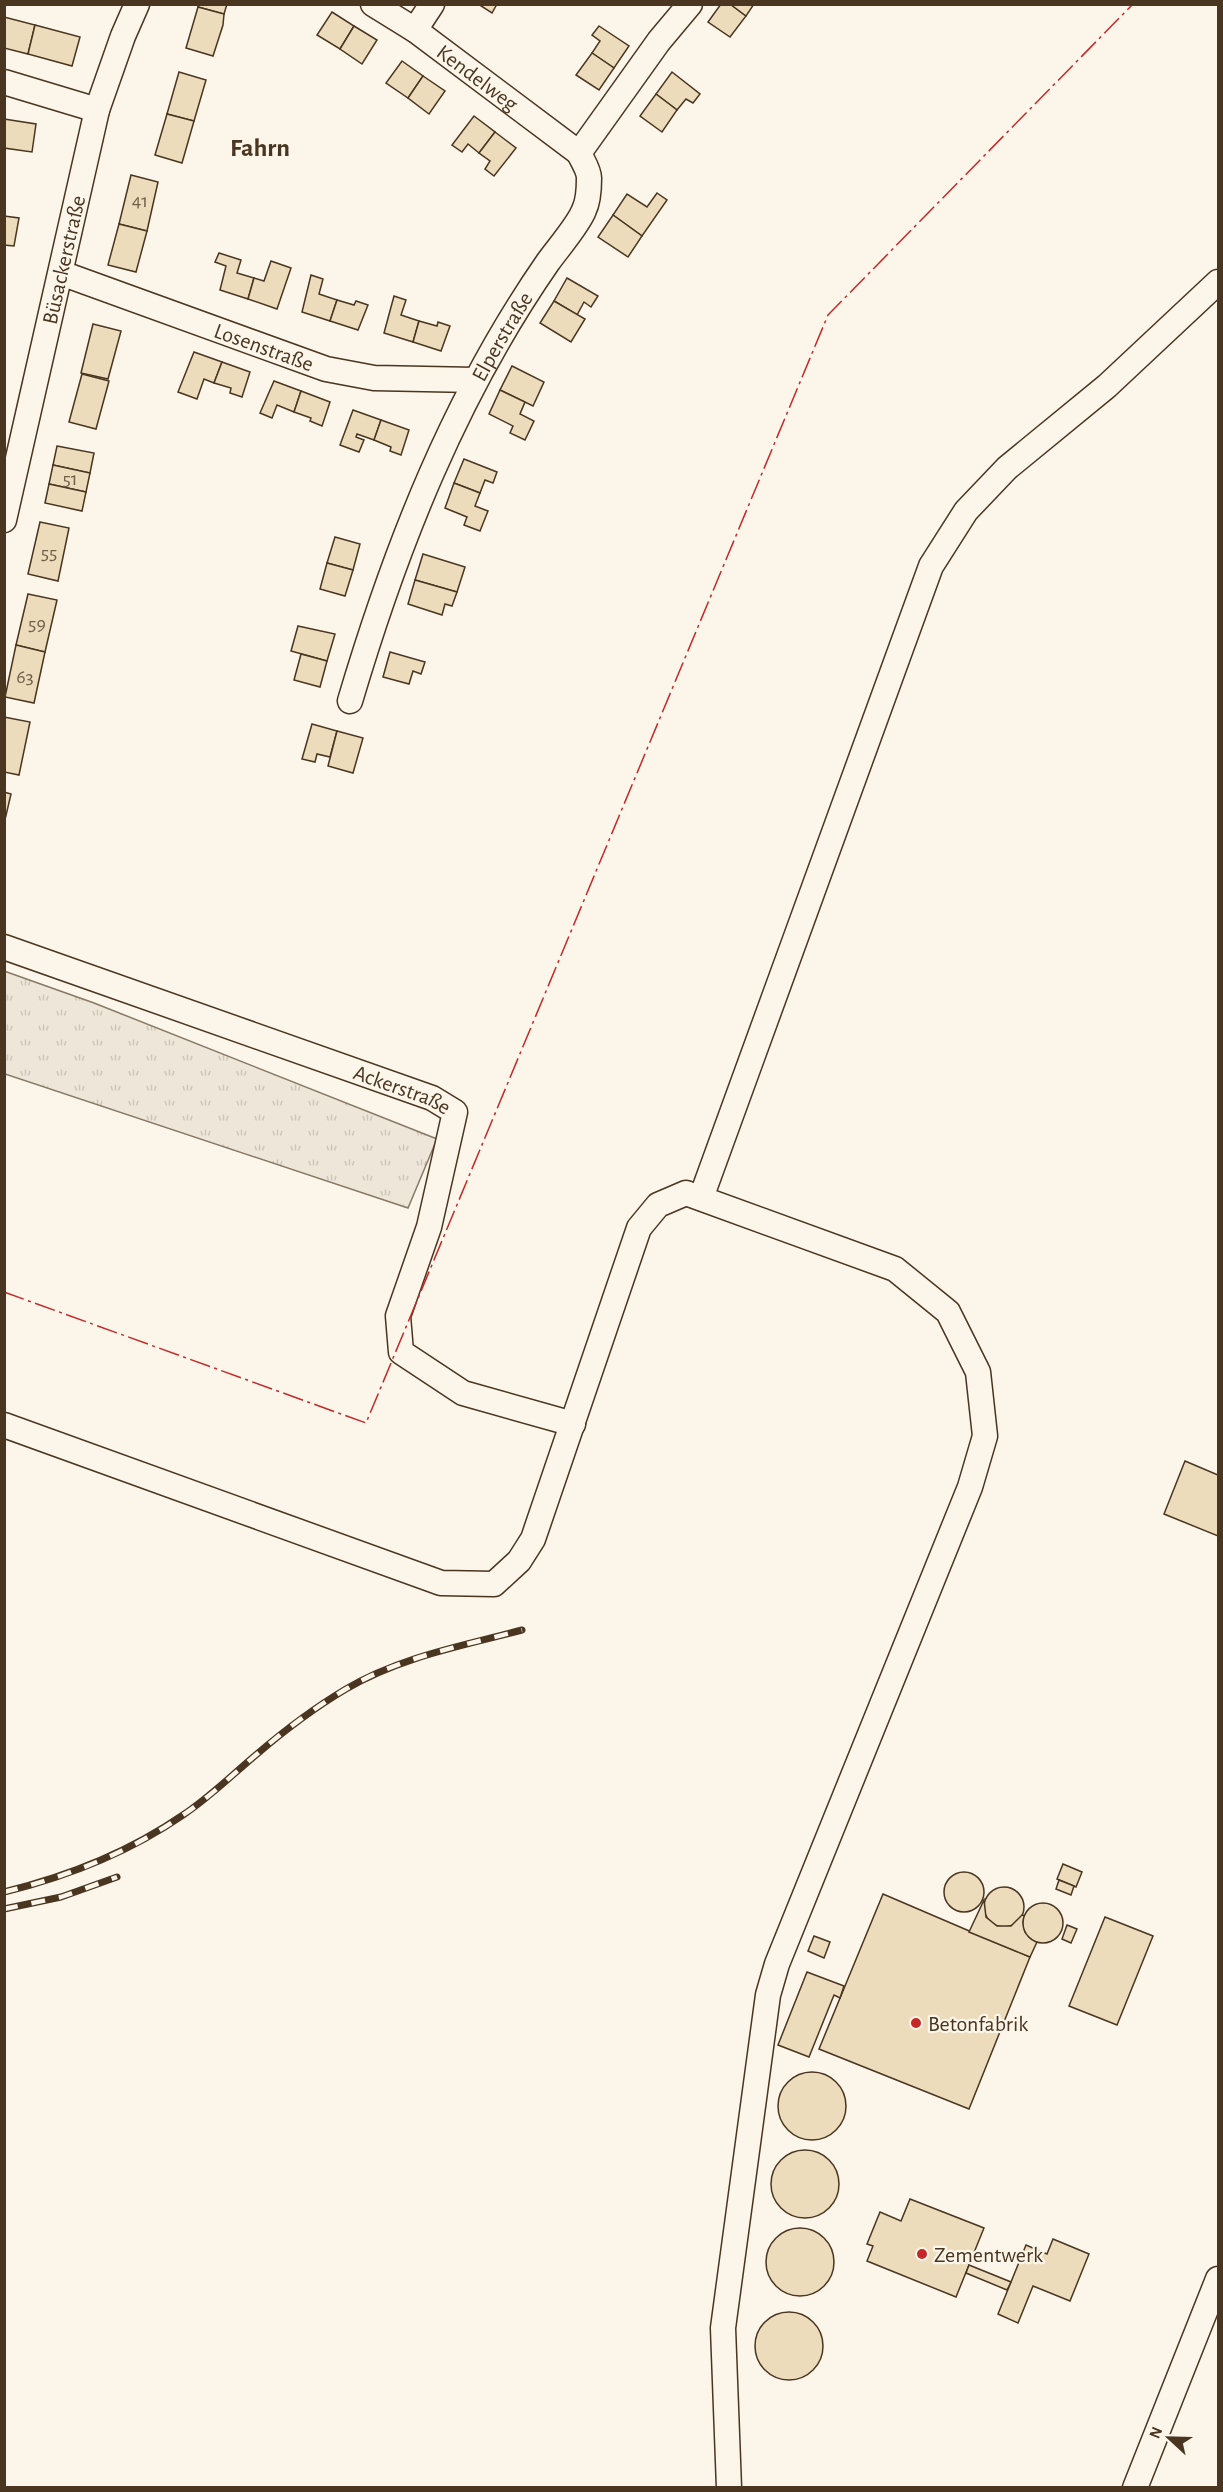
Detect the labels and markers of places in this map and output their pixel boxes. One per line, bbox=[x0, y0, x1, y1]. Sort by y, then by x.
place label: Betonfabrik bbox=[928, 2013, 1028, 2035]
marker: Betonfabrik bbox=[909, 2016, 923, 2030]
place label: Zementwerk bbox=[934, 2244, 1043, 2266]
marker: Zementwerk bbox=[915, 2247, 929, 2261]

